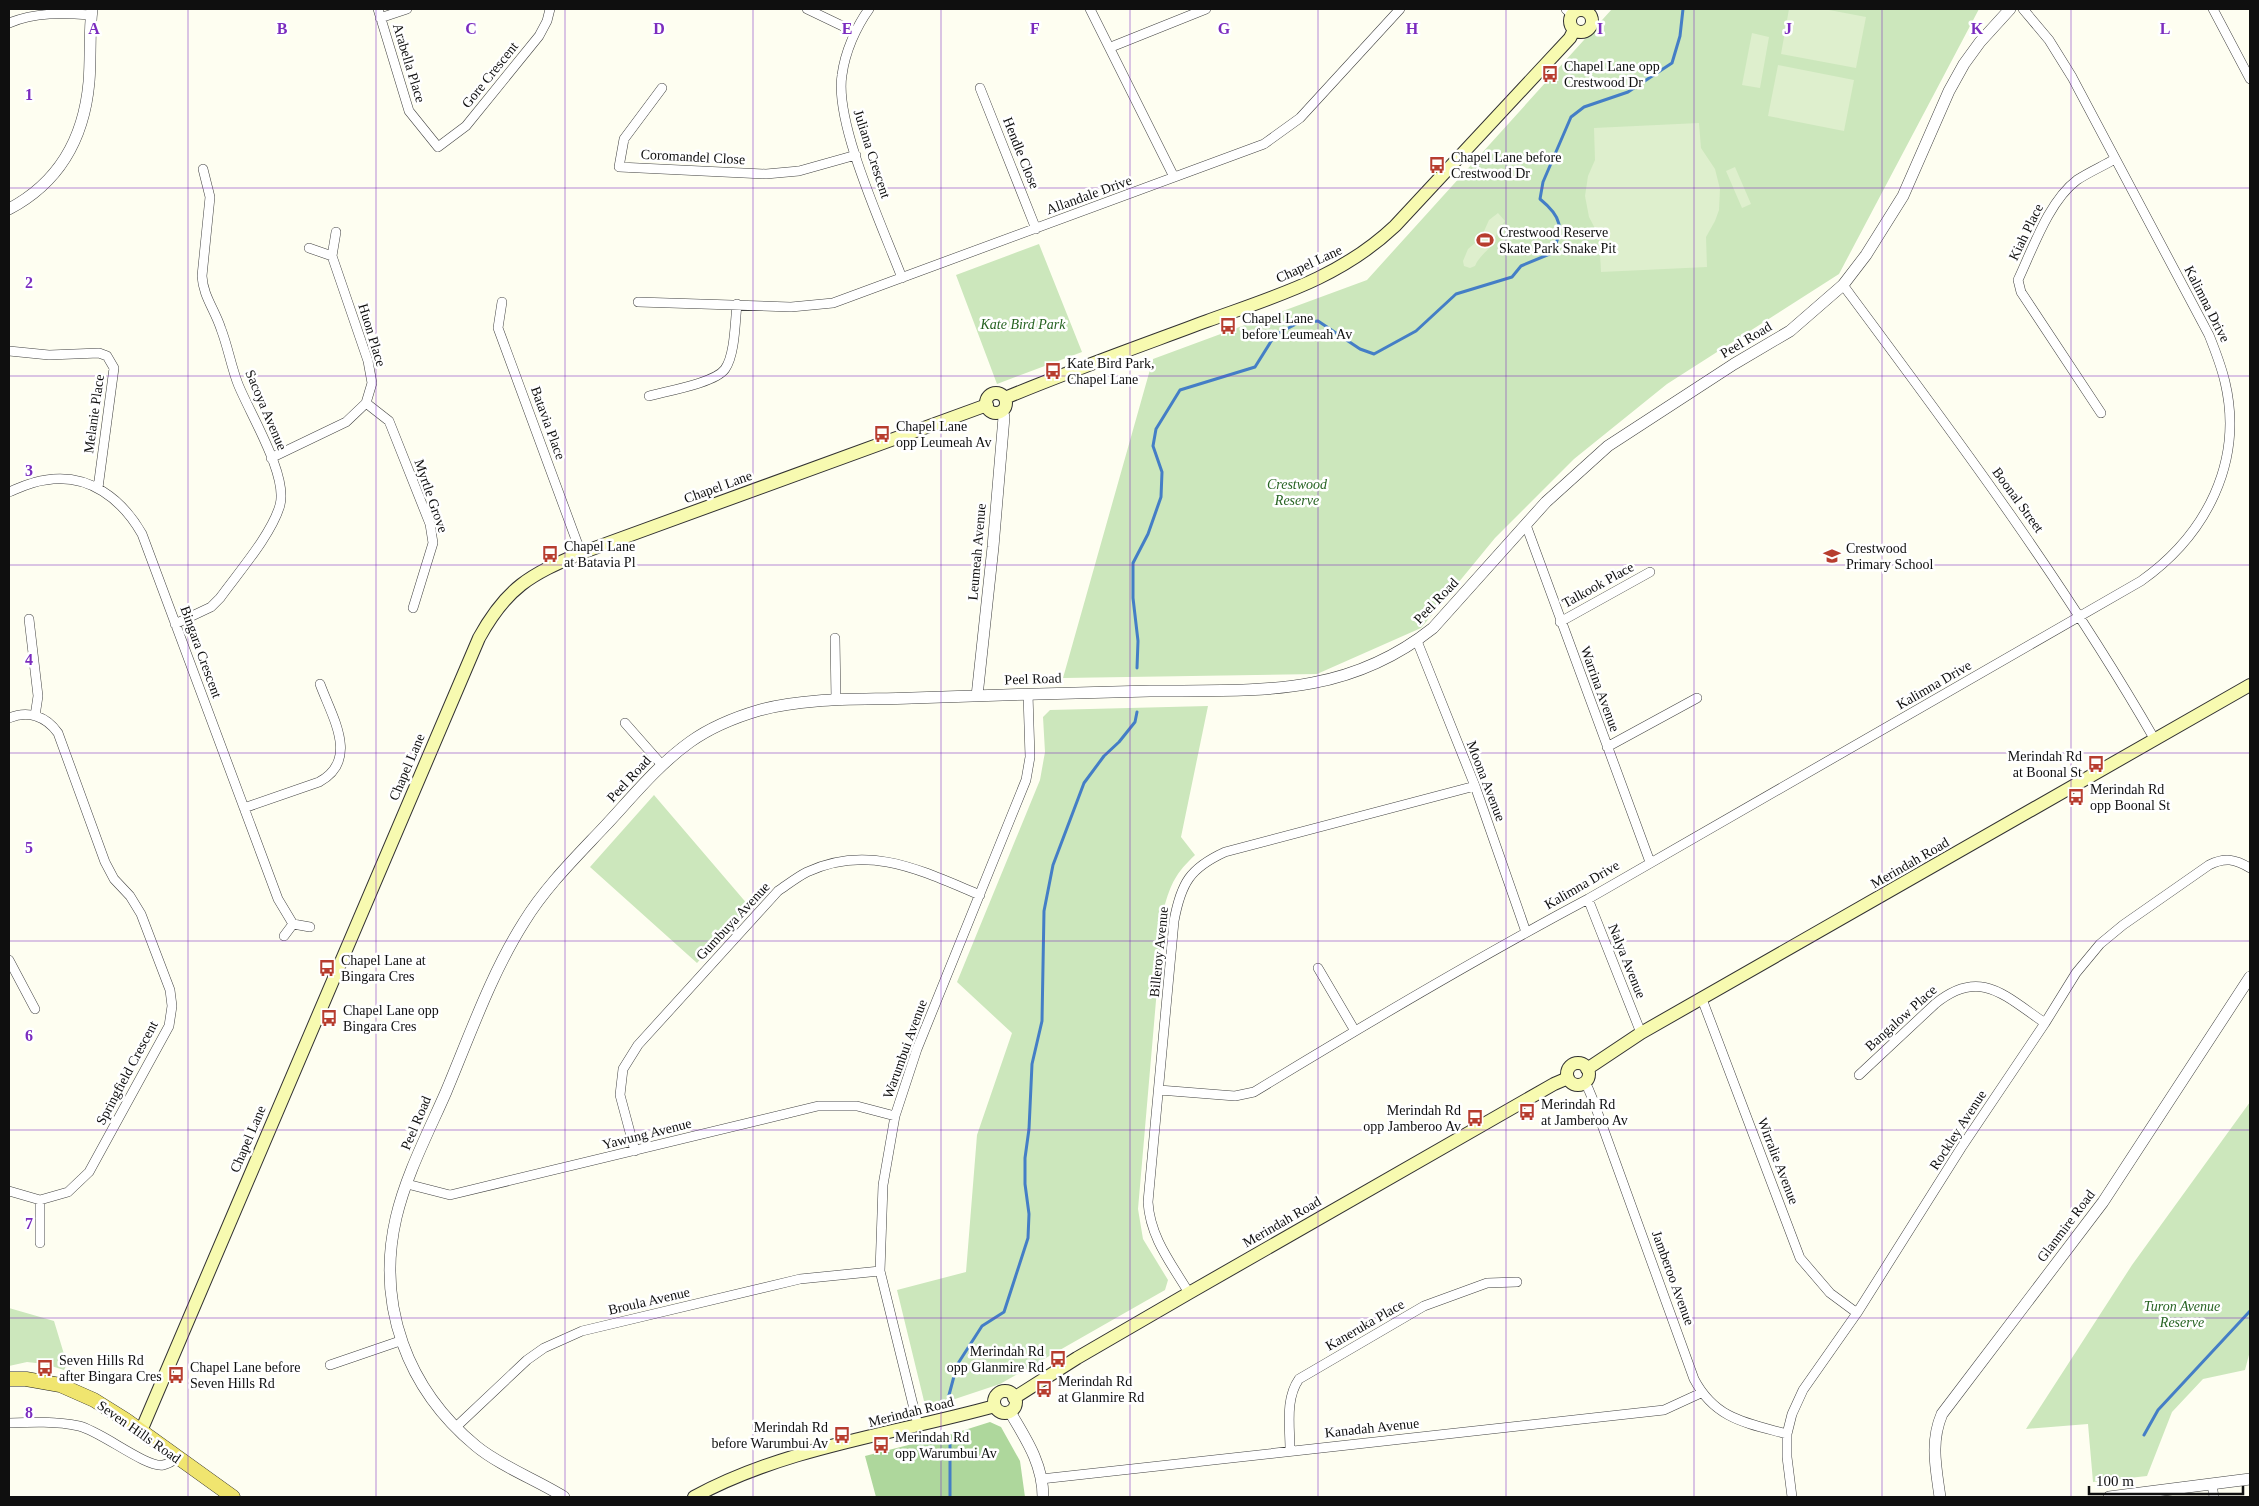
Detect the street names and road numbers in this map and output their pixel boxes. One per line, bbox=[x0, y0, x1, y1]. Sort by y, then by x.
street label: Arabella Place bbox=[390, 22, 428, 104]
street label: Gore Crescent bbox=[459, 39, 521, 111]
street label: Juliana Crescent bbox=[851, 108, 893, 200]
street label: Hendle Close bbox=[1000, 115, 1042, 191]
street label: Coromandel Close bbox=[640, 147, 746, 167]
street label: Allandale Drive bbox=[1044, 173, 1134, 217]
street label: Kiah Place bbox=[2006, 201, 2046, 263]
street label: Chapel Lane bbox=[1274, 242, 1344, 286]
street label: Kalimna Drive bbox=[2181, 263, 2233, 345]
street label: Huon Place bbox=[355, 302, 389, 368]
street label: Peel Road bbox=[1718, 319, 1774, 361]
street label: Sacoya Avenue bbox=[242, 368, 290, 452]
street label: Melanie Place bbox=[81, 374, 107, 454]
street label: Batavia Place bbox=[528, 384, 568, 462]
street label: Myrtle Grove bbox=[411, 457, 451, 535]
street label: Boonal Street bbox=[1989, 465, 2047, 535]
street label: Chapel Lane bbox=[682, 468, 754, 506]
street label: Leumeah Avenue bbox=[965, 503, 989, 601]
street label: Talkook Place bbox=[1560, 559, 1636, 611]
street label: Peel Road bbox=[1411, 575, 1461, 627]
street label: Bingara Crescent bbox=[177, 604, 225, 700]
street label: Warrina Avenue bbox=[1578, 644, 1622, 734]
street label: Kalimna Drive bbox=[1894, 658, 1974, 712]
street label: Peel Road bbox=[1004, 671, 1062, 687]
street label: Chapel Lane bbox=[386, 731, 428, 803]
street label: Moona Avenue bbox=[1464, 739, 1508, 823]
street label: Peel Road bbox=[604, 753, 654, 805]
street label: Merindah Road bbox=[1868, 835, 1952, 891]
street label: Kalimna Drive bbox=[1542, 858, 1622, 912]
street label: Gumbuya Avenue bbox=[693, 879, 773, 963]
street label: Billeroy Avenue bbox=[1147, 906, 1171, 998]
street label: Nalya Avenue bbox=[1605, 922, 1649, 1000]
street label: Bangalow Place bbox=[1862, 982, 1940, 1054]
street label: Warumbui Avenue bbox=[880, 998, 930, 1100]
street label: Springfield Crescent bbox=[93, 1018, 161, 1128]
street label: Rockley Avenue bbox=[1927, 1087, 1989, 1173]
street label: Peel Road bbox=[398, 1094, 434, 1152]
street label: Chapel Lane bbox=[227, 1103, 269, 1175]
street label: Yawung Avenue bbox=[601, 1116, 693, 1152]
street label: Wirralie Avenue bbox=[1755, 1116, 1801, 1206]
street label: Glanmire Road bbox=[2034, 1187, 2098, 1265]
street label: Merindah Road bbox=[1240, 1194, 1324, 1250]
street label: Jamberoo Avenue bbox=[1649, 1229, 1697, 1327]
street label: Broula Avenue bbox=[607, 1284, 691, 1318]
street label: Kaneruka Place bbox=[1323, 1296, 1407, 1354]
street label: Merindah Road bbox=[867, 1394, 955, 1430]
street label: Seven Hills Road bbox=[95, 1398, 183, 1466]
street label: Kanadah Avenue bbox=[1324, 1416, 1420, 1440]

